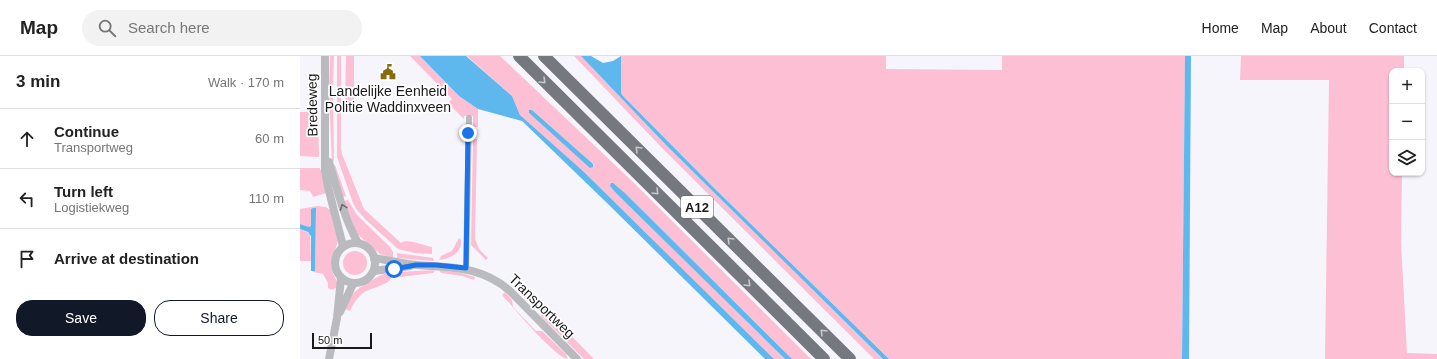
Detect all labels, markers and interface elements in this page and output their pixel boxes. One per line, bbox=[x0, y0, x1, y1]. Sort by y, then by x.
search box bbox=[82, 10, 362, 46]
text: Map bbox=[20, 17, 58, 38]
icon: search bbox=[96, 17, 118, 39]
text: Search here bbox=[128, 19, 210, 36]
text: Home bbox=[1202, 20, 1239, 36]
text: Map bbox=[1261, 20, 1288, 36]
text: About bbox=[1310, 20, 1347, 36]
text: Contact bbox=[1369, 20, 1417, 36]
public building icon: Landelijke Eenheid Politie Waddinxveen bbox=[379, 63, 397, 81]
map controls bbox=[1389, 68, 1425, 176]
button: + bbox=[1389, 68, 1425, 104]
text: 3 min bbox=[16, 72, 60, 91]
street label: Bredeweg bbox=[303, 73, 321, 137]
text: Walk · 170 m bbox=[208, 75, 284, 90]
one-way arrow bbox=[539, 76, 546, 84]
place label: Landelijke Eenheid Politie Waddinxveen bbox=[325, 83, 451, 115]
button: − bbox=[1389, 104, 1425, 140]
text: Continue bbox=[54, 123, 119, 140]
route end bbox=[459, 124, 477, 142]
icon: ahead bbox=[16, 128, 38, 150]
text: 60 m bbox=[255, 131, 284, 146]
text: Transportweg bbox=[54, 140, 133, 155]
button: layers bbox=[1389, 140, 1425, 176]
one-way arrow bbox=[635, 146, 643, 153]
text: Turn left bbox=[54, 183, 113, 200]
one-way arrow bbox=[651, 187, 659, 195]
icon: left bbox=[16, 188, 38, 210]
text: 110 m bbox=[249, 191, 284, 206]
road number: A12 bbox=[681, 196, 713, 218]
text: Logistiekweg bbox=[54, 200, 129, 215]
one-way arrow bbox=[340, 204, 348, 211]
one-way arrow bbox=[727, 237, 735, 245]
icon: arrive bbox=[16, 248, 38, 270]
text: Arrive at destination bbox=[54, 250, 199, 267]
route start bbox=[385, 260, 403, 278]
street label: Transportweg bbox=[506, 271, 578, 341]
one-way arrow bbox=[743, 279, 751, 287]
button: Save bbox=[16, 300, 146, 336]
button: Share bbox=[154, 300, 284, 336]
one-way arrow bbox=[820, 329, 828, 336]
scale bar bbox=[312, 331, 372, 350]
text: 50 m bbox=[318, 334, 342, 346]

